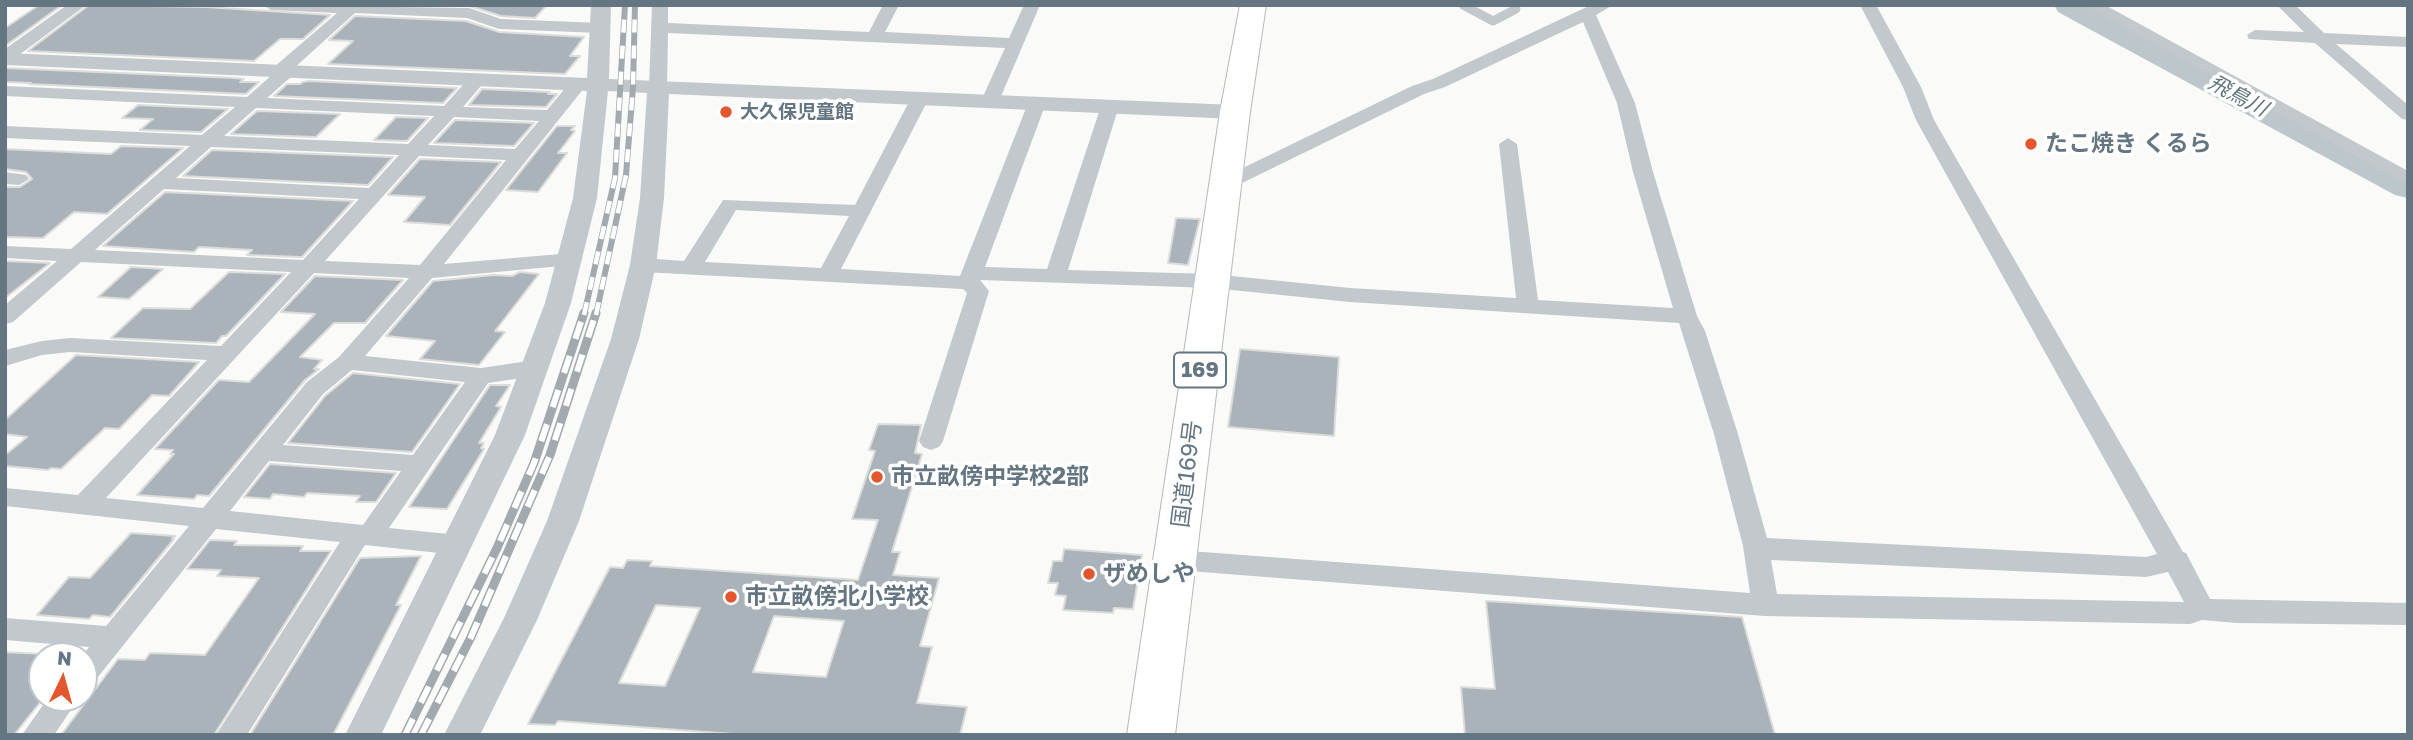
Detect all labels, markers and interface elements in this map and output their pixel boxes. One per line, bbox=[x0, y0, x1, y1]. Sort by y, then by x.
water label: 飛鳥川 bbox=[2204, 70, 2272, 122]
place label: 大久保児童館 bbox=[740, 101, 854, 123]
marker: 大久保児童館 bbox=[718, 104, 734, 120]
place label: たこ焼き くるら bbox=[2045, 130, 2212, 158]
marker: たこ焼き くるら bbox=[2023, 136, 2039, 152]
road number: 169 bbox=[1174, 352, 1226, 388]
street label: 国道169号 bbox=[1167, 419, 1207, 529]
place label: 市立畝傍中学校2部 bbox=[891, 463, 1089, 491]
marker: 市立畝傍中学校2部 bbox=[869, 469, 885, 485]
place label: ザめしや bbox=[1103, 560, 1195, 588]
marker: ザめしや bbox=[1081, 566, 1097, 582]
place label: 市立畝傍北小学校 bbox=[745, 583, 929, 611]
marker: 市立畝傍北小学校 bbox=[723, 589, 739, 605]
north arrow bbox=[28, 642, 98, 712]
text: N bbox=[56, 645, 73, 670]

